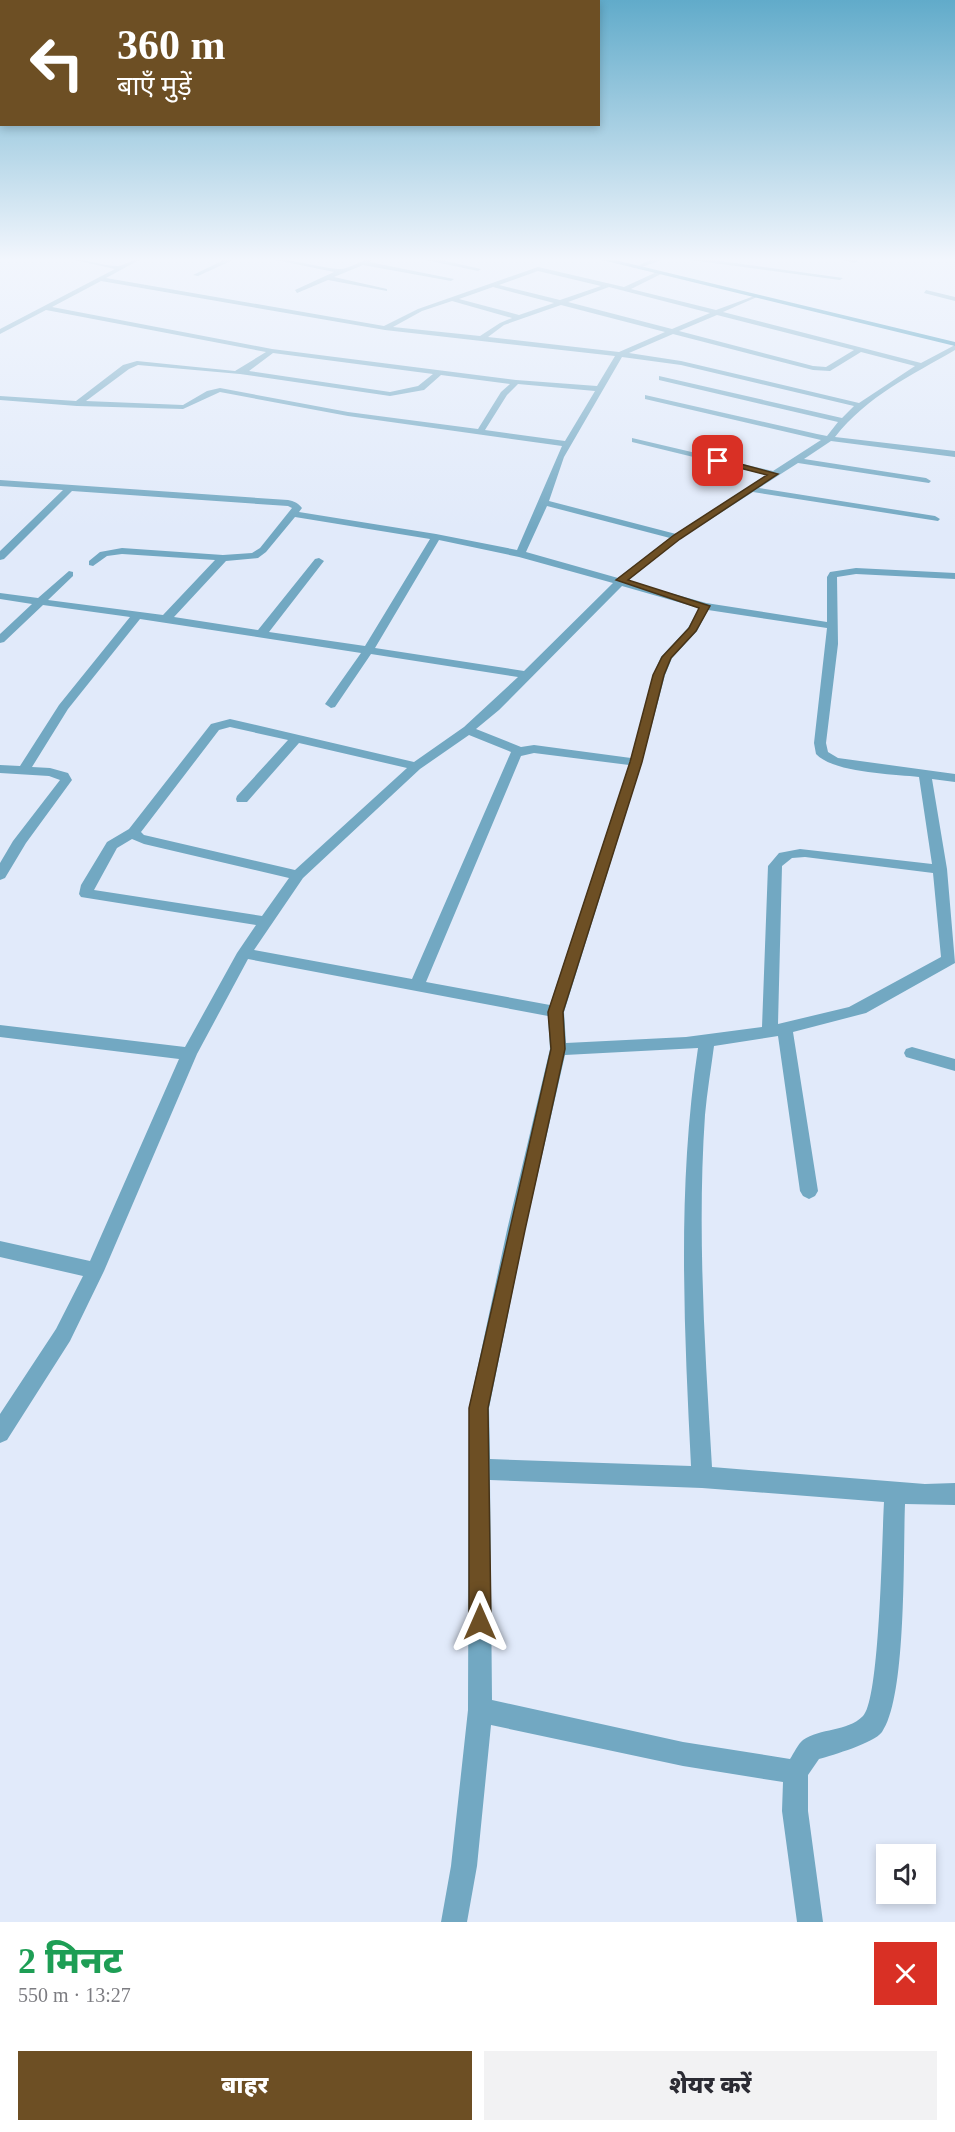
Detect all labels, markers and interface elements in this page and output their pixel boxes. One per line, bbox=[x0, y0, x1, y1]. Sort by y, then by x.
text: 360 m bbox=[117, 22, 226, 68]
icon: left bbox=[18, 24, 96, 102]
text: बाएँ मुड़ें bbox=[117, 71, 192, 101]
pin bbox=[692, 435, 743, 486]
icon: arrive bbox=[701, 444, 734, 477]
position arrow bbox=[448, 1590, 512, 1654]
map controls bbox=[876, 1844, 936, 1904]
button: sound bbox=[876, 1844, 936, 1904]
text: 2 मिनट bbox=[18, 1941, 123, 1981]
button: close bbox=[874, 1942, 937, 2005]
text: 550 m · 13:27 bbox=[18, 1984, 131, 2006]
button: बाहर bbox=[18, 2051, 472, 2120]
button: शेयर करें bbox=[484, 2051, 937, 2120]

